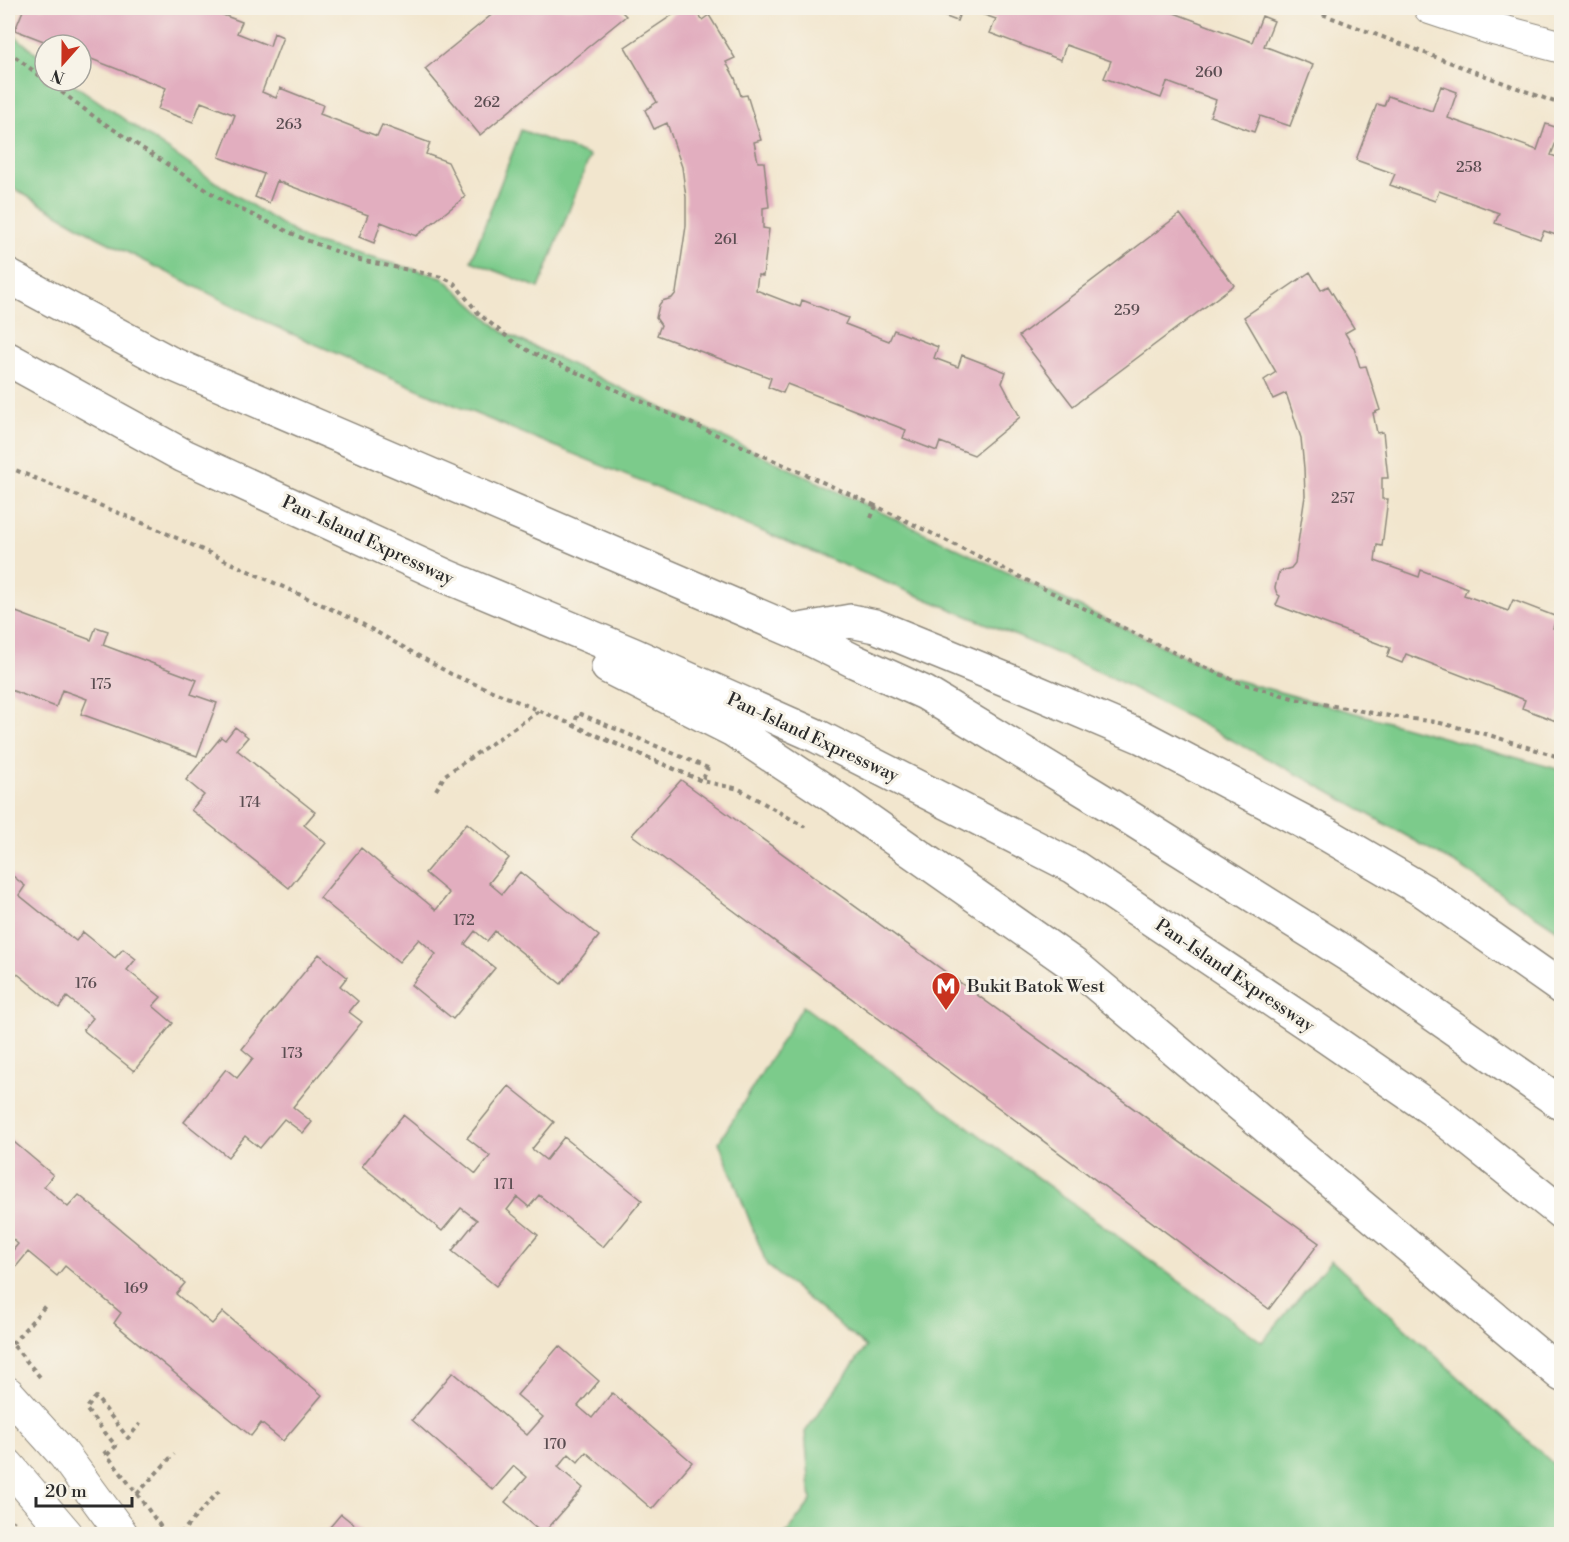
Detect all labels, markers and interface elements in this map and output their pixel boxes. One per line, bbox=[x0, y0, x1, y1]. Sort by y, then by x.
north arrow bbox=[33, 33, 93, 93]
house number: 260 bbox=[1195, 63, 1223, 82]
text: N bbox=[48, 64, 67, 88]
house number: 262 bbox=[474, 93, 500, 112]
house number: 263 bbox=[276, 115, 302, 134]
house number: 258 bbox=[1456, 158, 1482, 177]
house number: 261 bbox=[714, 230, 738, 249]
house number: 259 bbox=[1114, 301, 1140, 320]
house number: 257 bbox=[1331, 489, 1355, 508]
street label: Pan-Island Expressway bbox=[278, 490, 458, 591]
house number: 175 bbox=[90, 675, 112, 694]
street label: Pan-Island Expressway bbox=[723, 687, 903, 788]
house number: 174 bbox=[239, 793, 261, 812]
house number: 172 bbox=[453, 911, 475, 930]
street label: Pan-Island Expressway bbox=[1151, 914, 1319, 1037]
metro station icon: Bukit Batok West bbox=[930, 970, 962, 1012]
house number: 176 bbox=[75, 974, 97, 993]
place label: Bukit Batok West bbox=[966, 975, 1106, 998]
house number: 173 bbox=[281, 1044, 303, 1063]
house number: 171 bbox=[494, 1175, 515, 1194]
house number: 169 bbox=[124, 1279, 148, 1298]
house number: 170 bbox=[544, 1435, 566, 1454]
scale bar bbox=[36, 1470, 132, 1508]
text: 20 m bbox=[45, 1480, 87, 1503]

